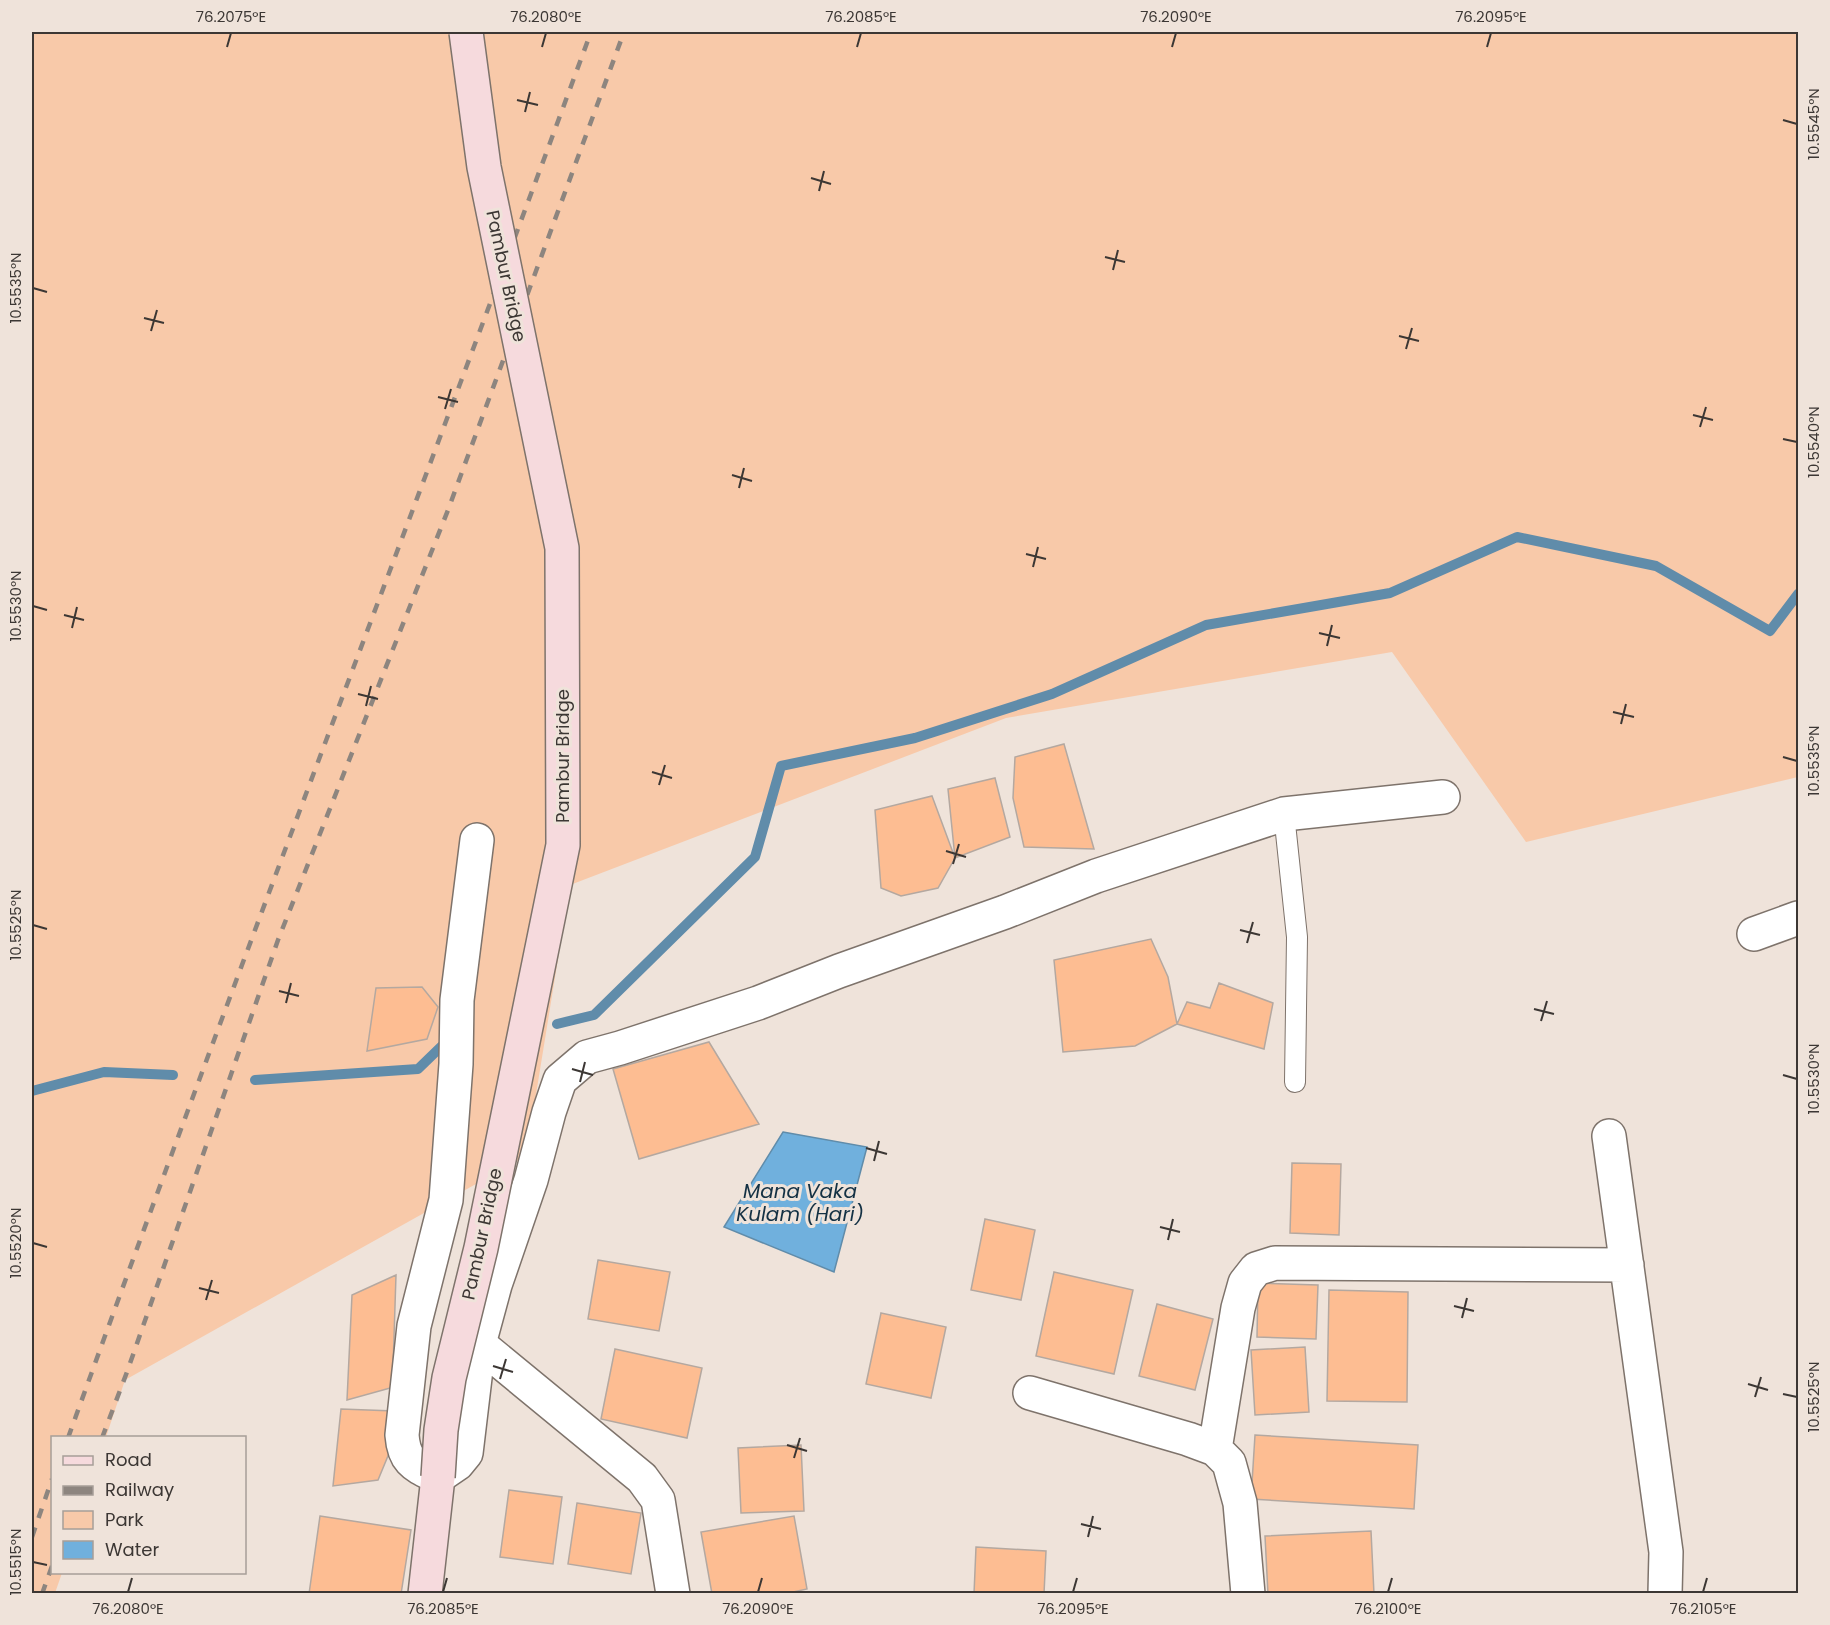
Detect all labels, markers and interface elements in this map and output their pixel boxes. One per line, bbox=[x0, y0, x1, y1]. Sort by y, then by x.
text: 76.2075°E bbox=[196, 6, 266, 27]
text: 76.2080°E bbox=[510, 6, 582, 27]
text: 76.2085°E bbox=[825, 6, 897, 27]
text: 76.2090°E bbox=[1140, 6, 1212, 27]
text: 76.2095°E bbox=[1455, 6, 1527, 27]
text: 10.5545°N bbox=[1803, 88, 1824, 160]
street label: Pambur Bridge bbox=[480, 208, 533, 344]
text: 10.5535°N bbox=[5, 252, 26, 324]
text: 10.5540°N bbox=[1803, 406, 1824, 478]
text: 10.5530°N bbox=[5, 570, 26, 642]
street label: Pambur Bridge bbox=[550, 689, 575, 823]
text: 10.5535°N bbox=[1803, 725, 1824, 797]
text: 10.5525°N bbox=[5, 890, 26, 960]
text: 10.5530°N bbox=[1803, 1043, 1824, 1115]
street label: Pambur Bridge bbox=[455, 1166, 508, 1302]
water label: Mana Vaka Kulam (Hari) bbox=[736, 1177, 864, 1228]
text: 10.5520°N bbox=[5, 1208, 26, 1278]
text: 10.5525°N bbox=[1803, 1362, 1824, 1432]
legend bbox=[51, 1436, 246, 1574]
text: Road bbox=[105, 1447, 152, 1472]
text: Railway bbox=[105, 1477, 174, 1502]
text: Park bbox=[105, 1507, 144, 1532]
text: 10.5515°N bbox=[5, 1528, 26, 1596]
text: Water bbox=[105, 1537, 159, 1562]
text: 76.2080°E bbox=[92, 1598, 164, 1619]
text: 76.2085°E bbox=[407, 1598, 479, 1619]
text: 76.2090°E bbox=[722, 1598, 794, 1619]
text: 76.2095°E bbox=[1037, 1598, 1109, 1619]
text: 76.2100°E bbox=[1355, 1598, 1421, 1619]
text: 76.2105°E bbox=[1670, 1598, 1736, 1619]

